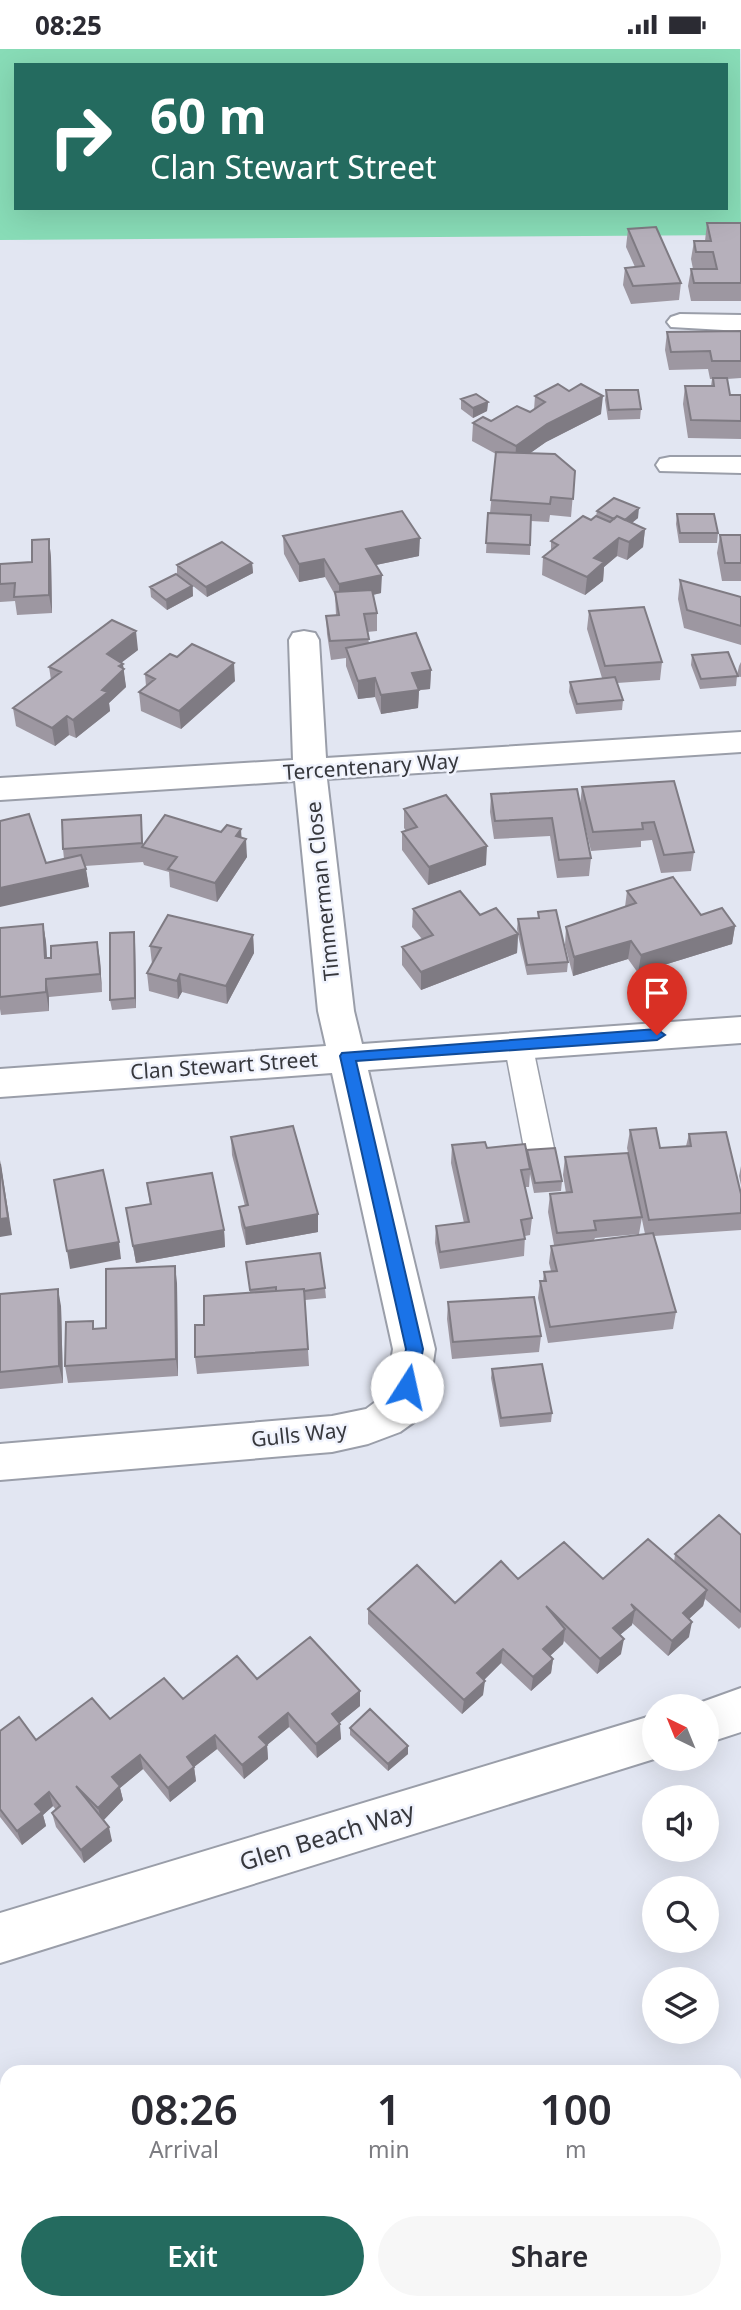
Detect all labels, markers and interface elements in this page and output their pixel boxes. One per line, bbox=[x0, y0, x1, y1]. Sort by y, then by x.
text: 08:25 bbox=[35, 7, 102, 43]
text: 60 m bbox=[150, 82, 267, 148]
icon: right bbox=[35, 91, 126, 182]
text: Clan Stewart Street bbox=[150, 145, 437, 188]
street label: Tercentenary Way bbox=[282, 746, 460, 786]
street label: Timmerman Close bbox=[299, 800, 345, 982]
pin bbox=[627, 963, 687, 1035]
icon: arrive bbox=[638, 974, 676, 1012]
street label: Clan Stewart Street bbox=[129, 1044, 319, 1086]
position arrow bbox=[370, 1350, 444, 1424]
street label: Gulls Way bbox=[250, 1415, 348, 1453]
north arrow bbox=[642, 1694, 719, 1771]
map controls bbox=[642, 1694, 719, 2044]
button: sound bbox=[642, 1785, 719, 1862]
street label: Glen Beach Way bbox=[235, 1793, 419, 1878]
button: search bbox=[642, 1876, 719, 1953]
button: layers bbox=[642, 1967, 719, 2044]
text: 08:26 bbox=[130, 2080, 238, 2137]
text: 1 bbox=[377, 2080, 401, 2137]
text: 100 bbox=[540, 2080, 612, 2137]
text: Arrival bbox=[149, 2133, 219, 2165]
text: min bbox=[368, 2133, 410, 2165]
text: m bbox=[565, 2133, 587, 2165]
button: Exit bbox=[21, 2216, 364, 2296]
button: Share bbox=[378, 2216, 721, 2296]

